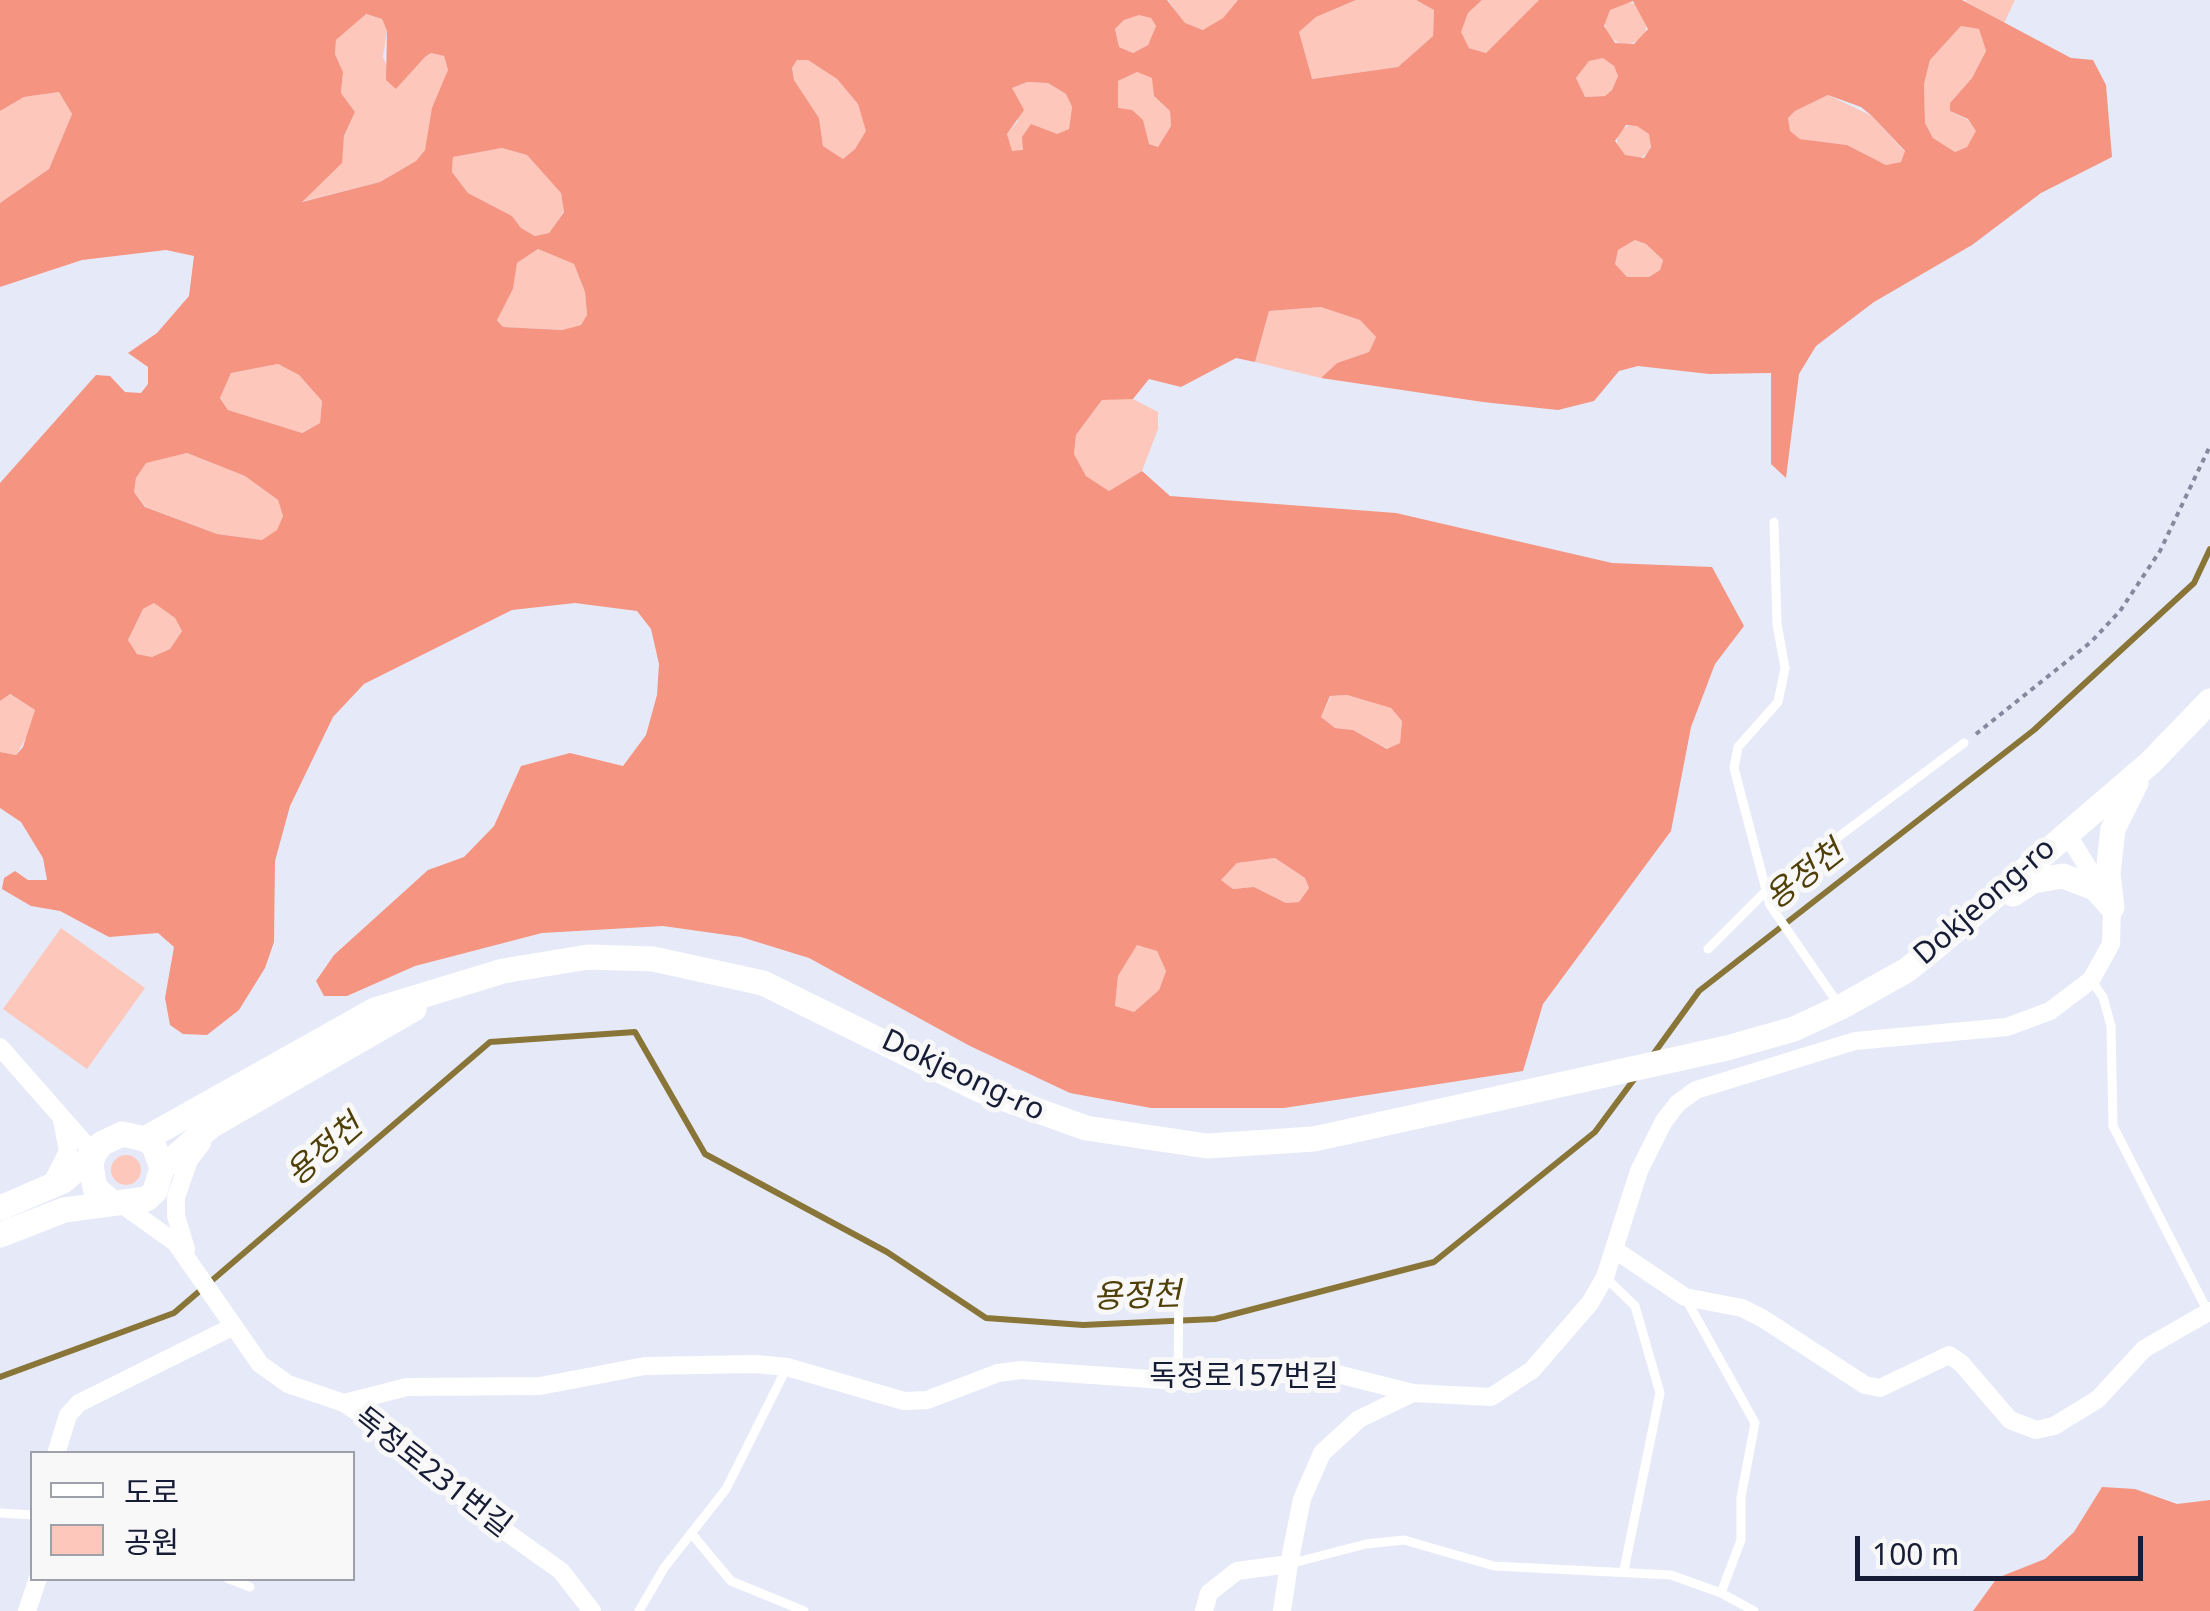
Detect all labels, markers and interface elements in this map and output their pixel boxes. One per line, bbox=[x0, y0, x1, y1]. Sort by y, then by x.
street label: Dokjeong-ro bbox=[1907, 831, 2063, 973]
water label: 용정천 bbox=[1758, 834, 1852, 918]
street label: Dokjeong-ro bbox=[876, 1023, 1050, 1129]
water label: 용정천 bbox=[279, 1108, 371, 1194]
water label: 용정천 bbox=[1092, 1276, 1182, 1318]
street label: 독정로157번길 bbox=[1149, 1359, 1339, 1395]
street label: 독정로231번길 bbox=[346, 1400, 518, 1546]
legend bbox=[30, 1451, 355, 1581]
text: 도로 bbox=[124, 1471, 179, 1512]
scale bar bbox=[1860, 1516, 2148, 1578]
text: 공원 bbox=[124, 1521, 179, 1562]
text: 100 m bbox=[1872, 1533, 1959, 1574]

